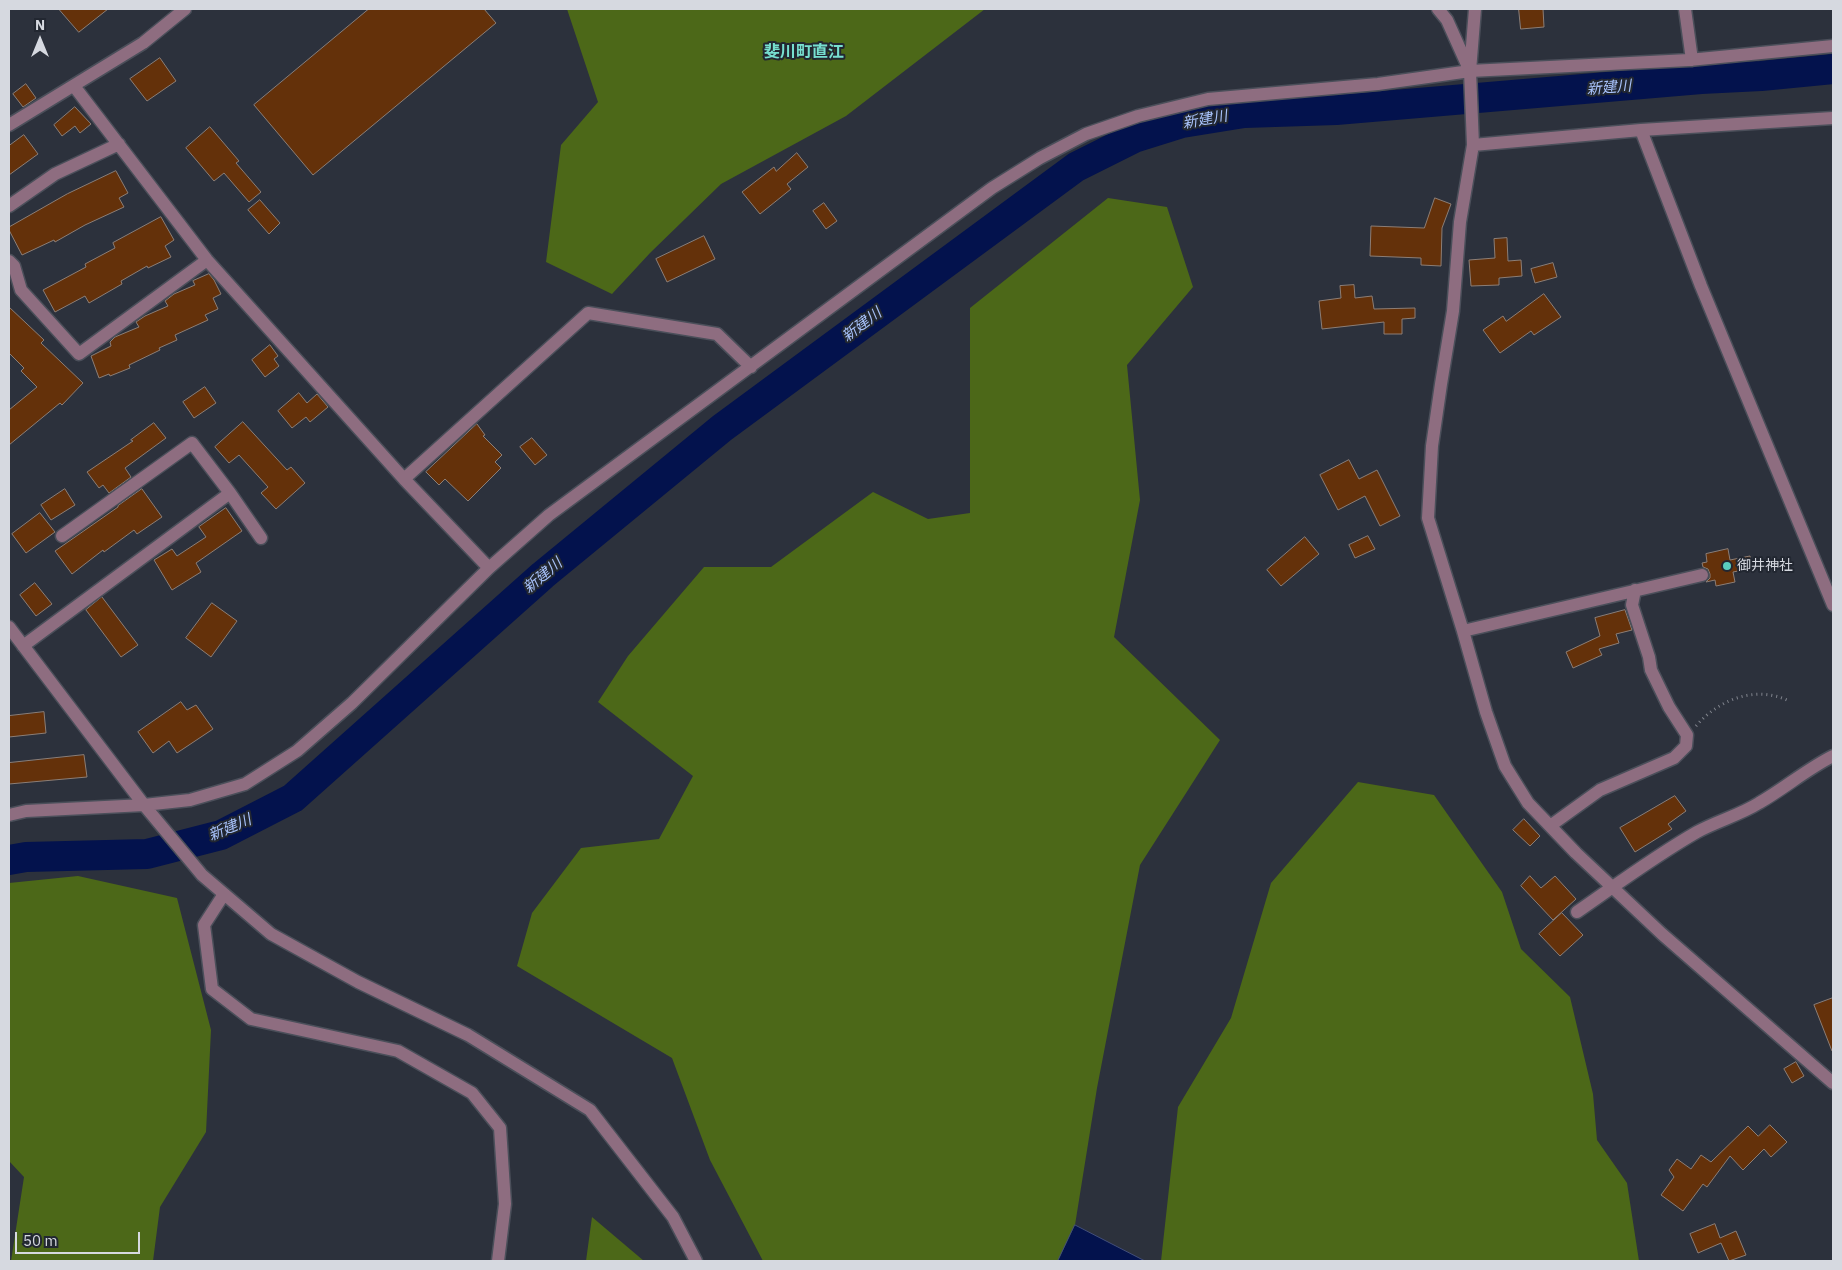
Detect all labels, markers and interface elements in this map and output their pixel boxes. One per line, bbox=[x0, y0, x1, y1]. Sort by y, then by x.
north arrow bbox=[15, 15, 65, 65]
text: N bbox=[35, 16, 45, 34]
district label: 斐川町直江 bbox=[764, 42, 844, 62]
water label: 新建川 bbox=[1586, 77, 1632, 99]
water label: 新建川 bbox=[1181, 107, 1229, 133]
water label: 新建川 bbox=[839, 304, 885, 346]
water label: 新建川 bbox=[520, 555, 566, 597]
place label: 御井神社 bbox=[1737, 558, 1793, 574]
marker: 御井神社 bbox=[1721, 560, 1733, 572]
water label: 新建川 bbox=[206, 811, 254, 845]
scale bar bbox=[18, 1222, 142, 1254]
text: 50 m bbox=[23, 1231, 58, 1250]

